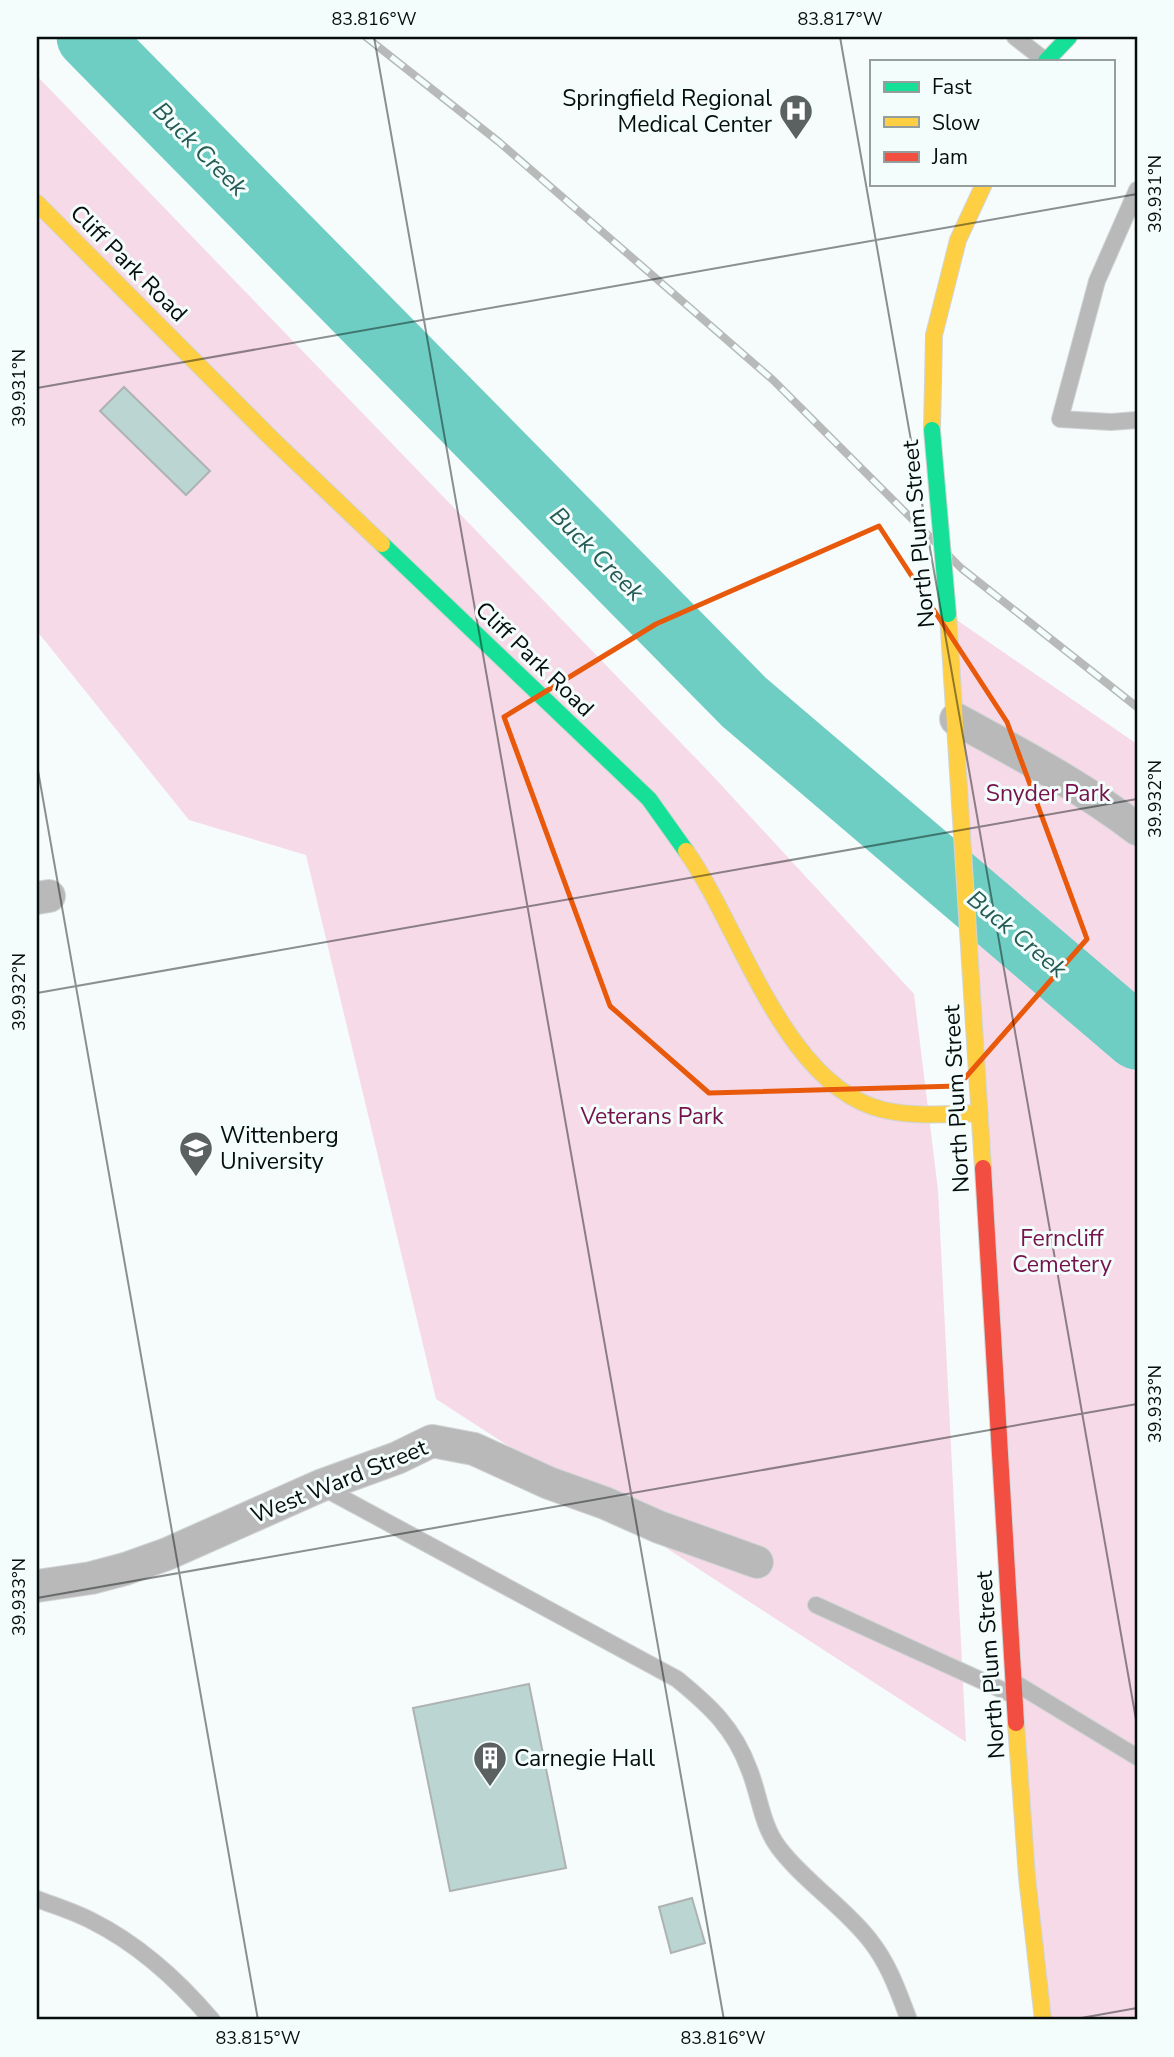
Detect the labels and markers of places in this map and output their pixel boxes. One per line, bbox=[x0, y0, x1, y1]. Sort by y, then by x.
place label: Springfield Regional Medical Center bbox=[562, 83, 773, 140]
hospital icon: Springfield Regional Medical Center bbox=[777, 92, 815, 141]
place label: Wittenberg University bbox=[220, 1120, 339, 1177]
school or university icon: Wittenberg University bbox=[177, 1129, 215, 1178]
building icon: Carnegie Hall bbox=[471, 1739, 509, 1788]
place label: Carnegie Hall bbox=[514, 1743, 655, 1774]

